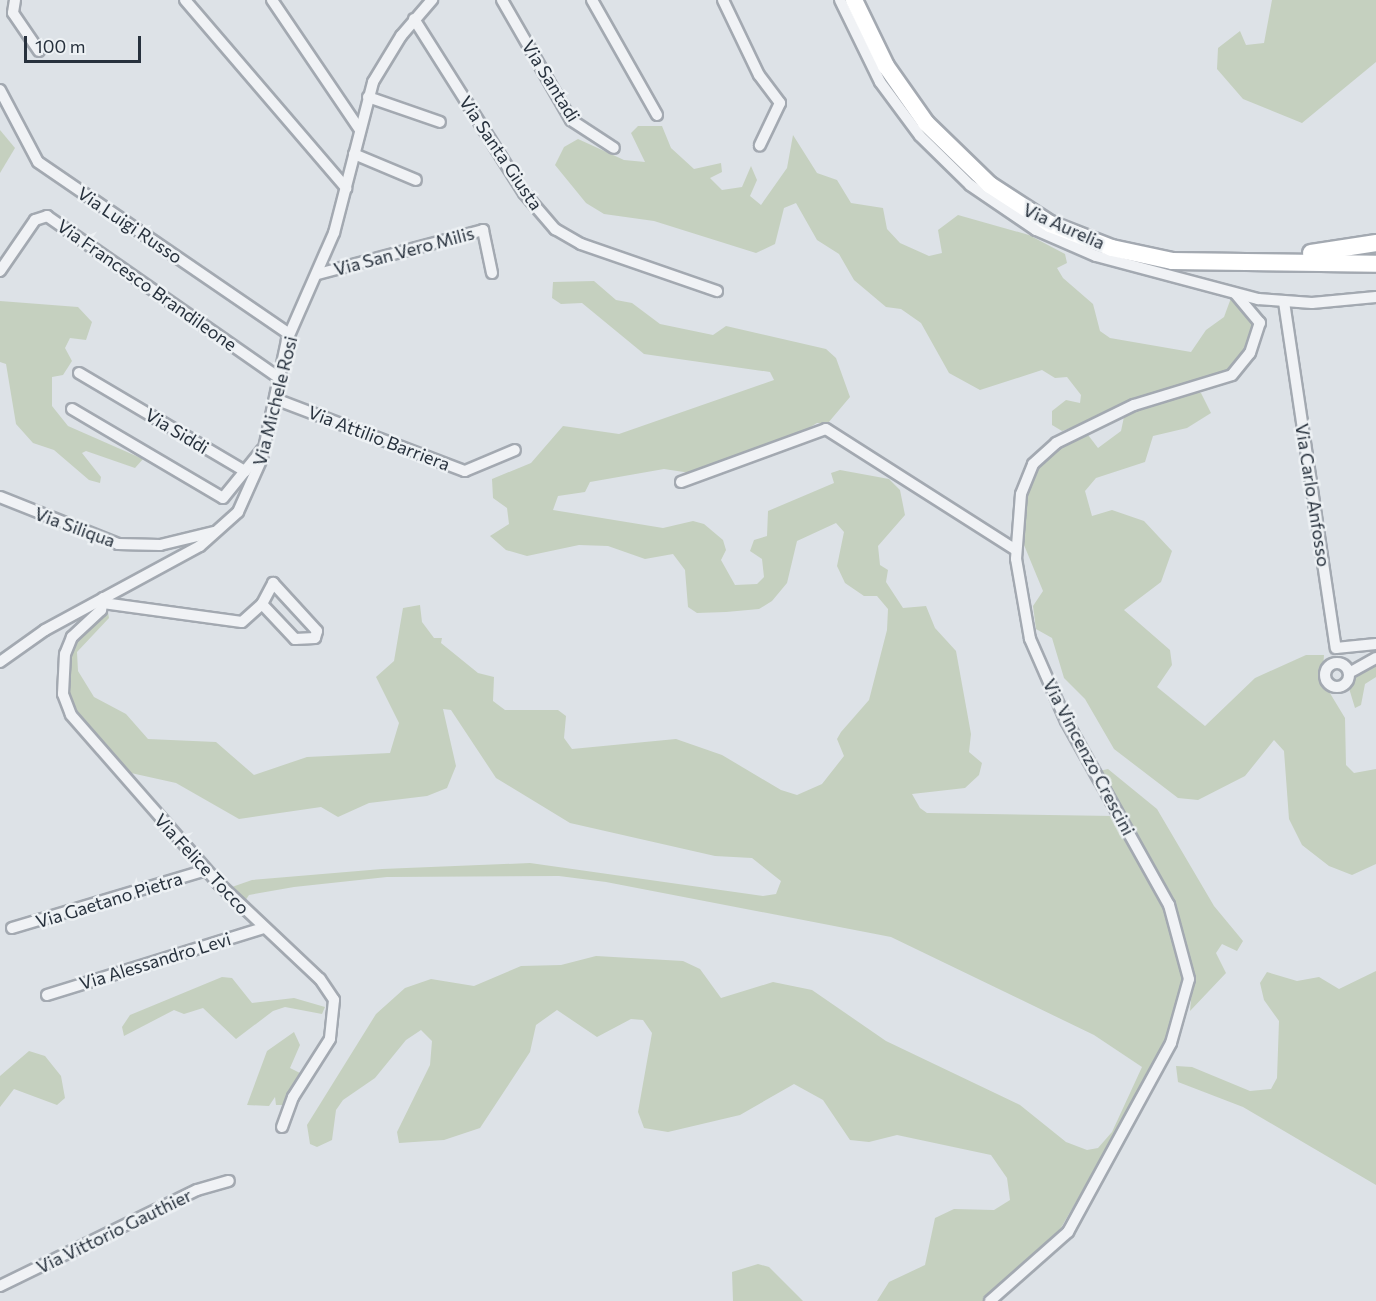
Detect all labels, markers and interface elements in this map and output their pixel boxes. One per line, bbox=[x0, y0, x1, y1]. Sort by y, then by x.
scale bar bbox=[27, 24, 144, 62]
text: 100 m bbox=[35, 35, 85, 57]
street label: Via Santadi bbox=[517, 36, 585, 126]
street label: Via Santa Giusta bbox=[455, 92, 547, 214]
street label: Via Luigi Russo bbox=[73, 182, 187, 268]
street label: Via Aurelia bbox=[1020, 198, 1108, 254]
street label: Via Francesco Brandileone bbox=[53, 215, 241, 355]
street label: Via San Vero Milis bbox=[331, 222, 477, 280]
street label: Via Michele Rosi bbox=[248, 334, 302, 468]
street label: Via Attilio Barriera bbox=[305, 401, 453, 475]
street label: Via Siddi bbox=[141, 404, 213, 458]
street label: Via Carlo Anfosso bbox=[1291, 422, 1335, 568]
street label: Via Siliqua bbox=[32, 502, 118, 552]
street label: Via Vincenzo Crescini bbox=[1039, 675, 1139, 839]
street label: Via Felice Tocco bbox=[150, 809, 254, 919]
street label: Via Gaetano Pietra bbox=[33, 867, 185, 933]
street label: Via Alessandro Levi bbox=[77, 928, 233, 994]
street label: Via Vittorio Gauthier bbox=[33, 1184, 195, 1278]

